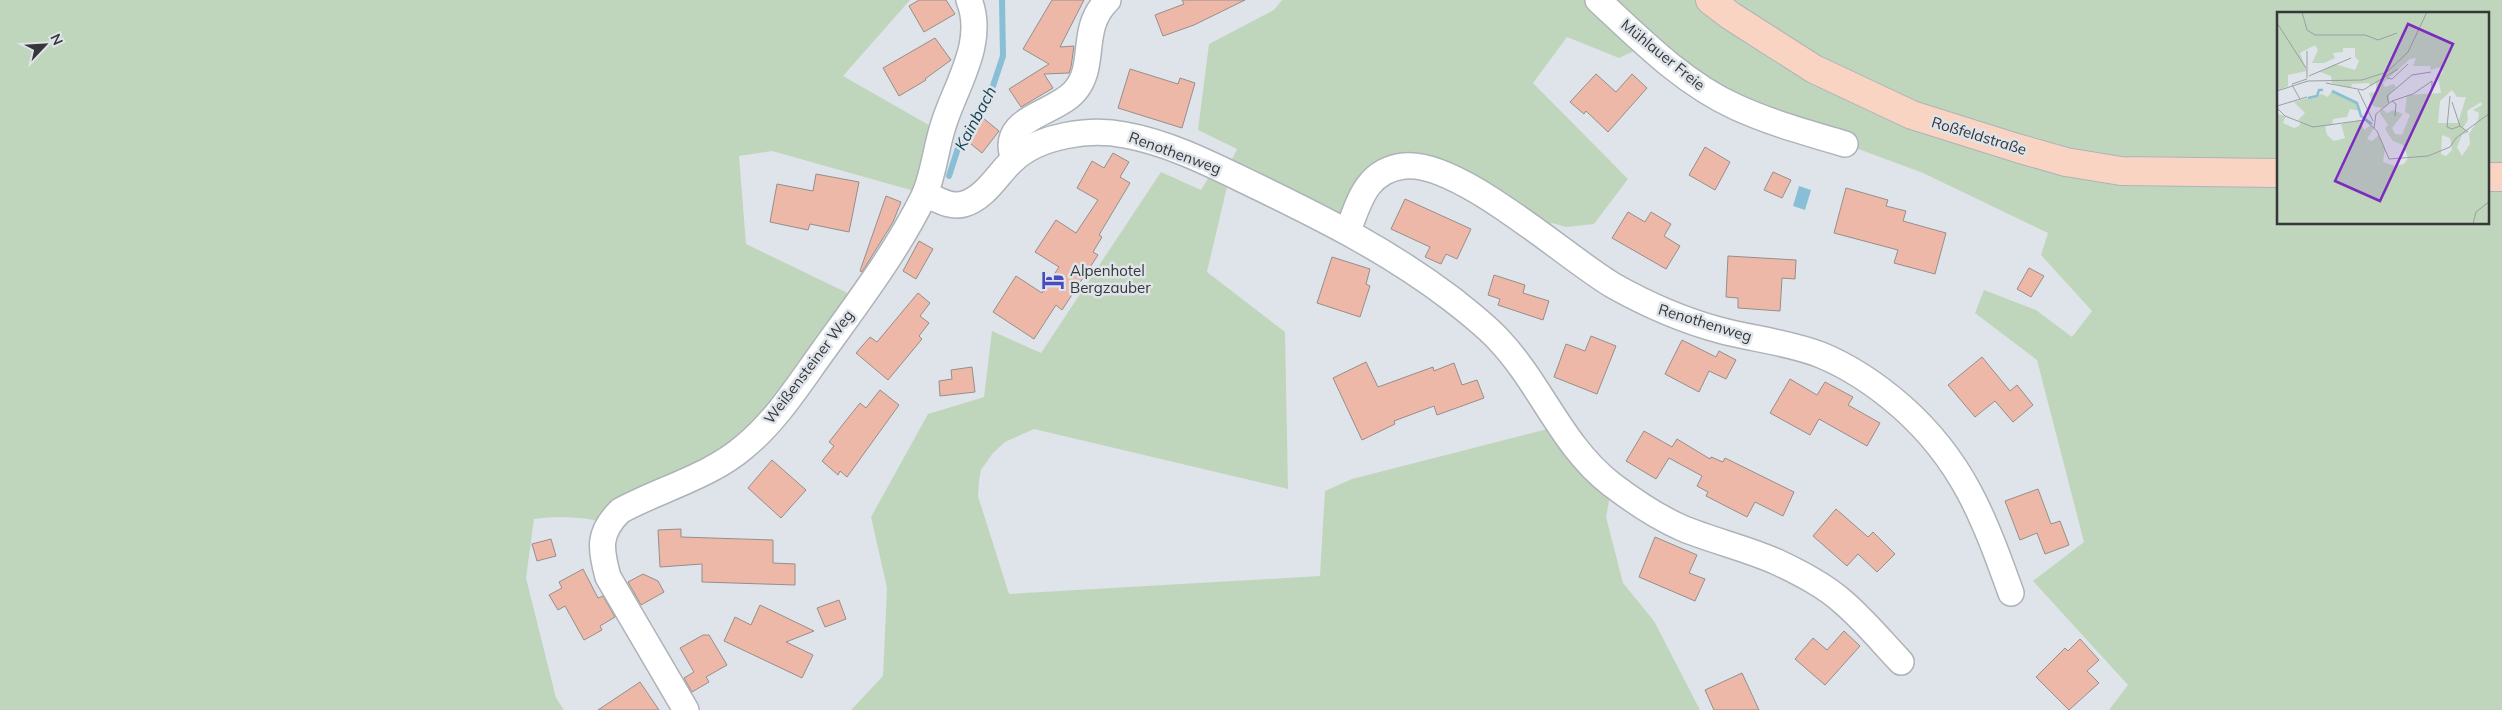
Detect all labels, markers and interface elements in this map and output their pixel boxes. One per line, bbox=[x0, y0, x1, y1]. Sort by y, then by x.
inset map bbox=[2277, 12, 2490, 225]
street label: Mühlauer Freie bbox=[1617, 15, 1709, 94]
north arrow bbox=[20, 20, 70, 70]
text: N bbox=[46, 31, 67, 48]
water label: Kainbach bbox=[950, 83, 1000, 153]
street label: Roßfeldstraße bbox=[1929, 112, 2029, 159]
street label: Renothenweg bbox=[1126, 127, 1224, 178]
place label: Alpenhotel Bergzauber bbox=[1070, 261, 1151, 297]
hotel icon: Alpenhotel Bergzauber bbox=[1040, 267, 1066, 293]
street label: Renothenweg bbox=[1656, 299, 1754, 346]
street label: Weißensteiner Weg bbox=[760, 306, 858, 427]

